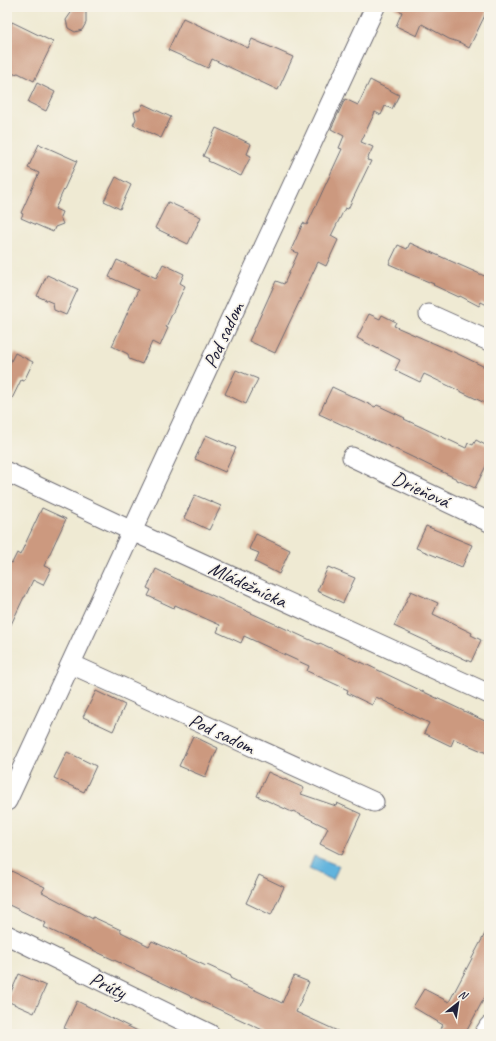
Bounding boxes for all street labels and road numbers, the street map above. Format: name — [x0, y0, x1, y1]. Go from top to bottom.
street label: Pod sadom — [197, 297, 250, 372]
street label: Drieňová — [388, 465, 456, 515]
street label: Mládežnícka — [205, 556, 292, 614]
street label: Pod sadom — [185, 707, 260, 760]
street label: Prúty — [86, 966, 131, 1005]

